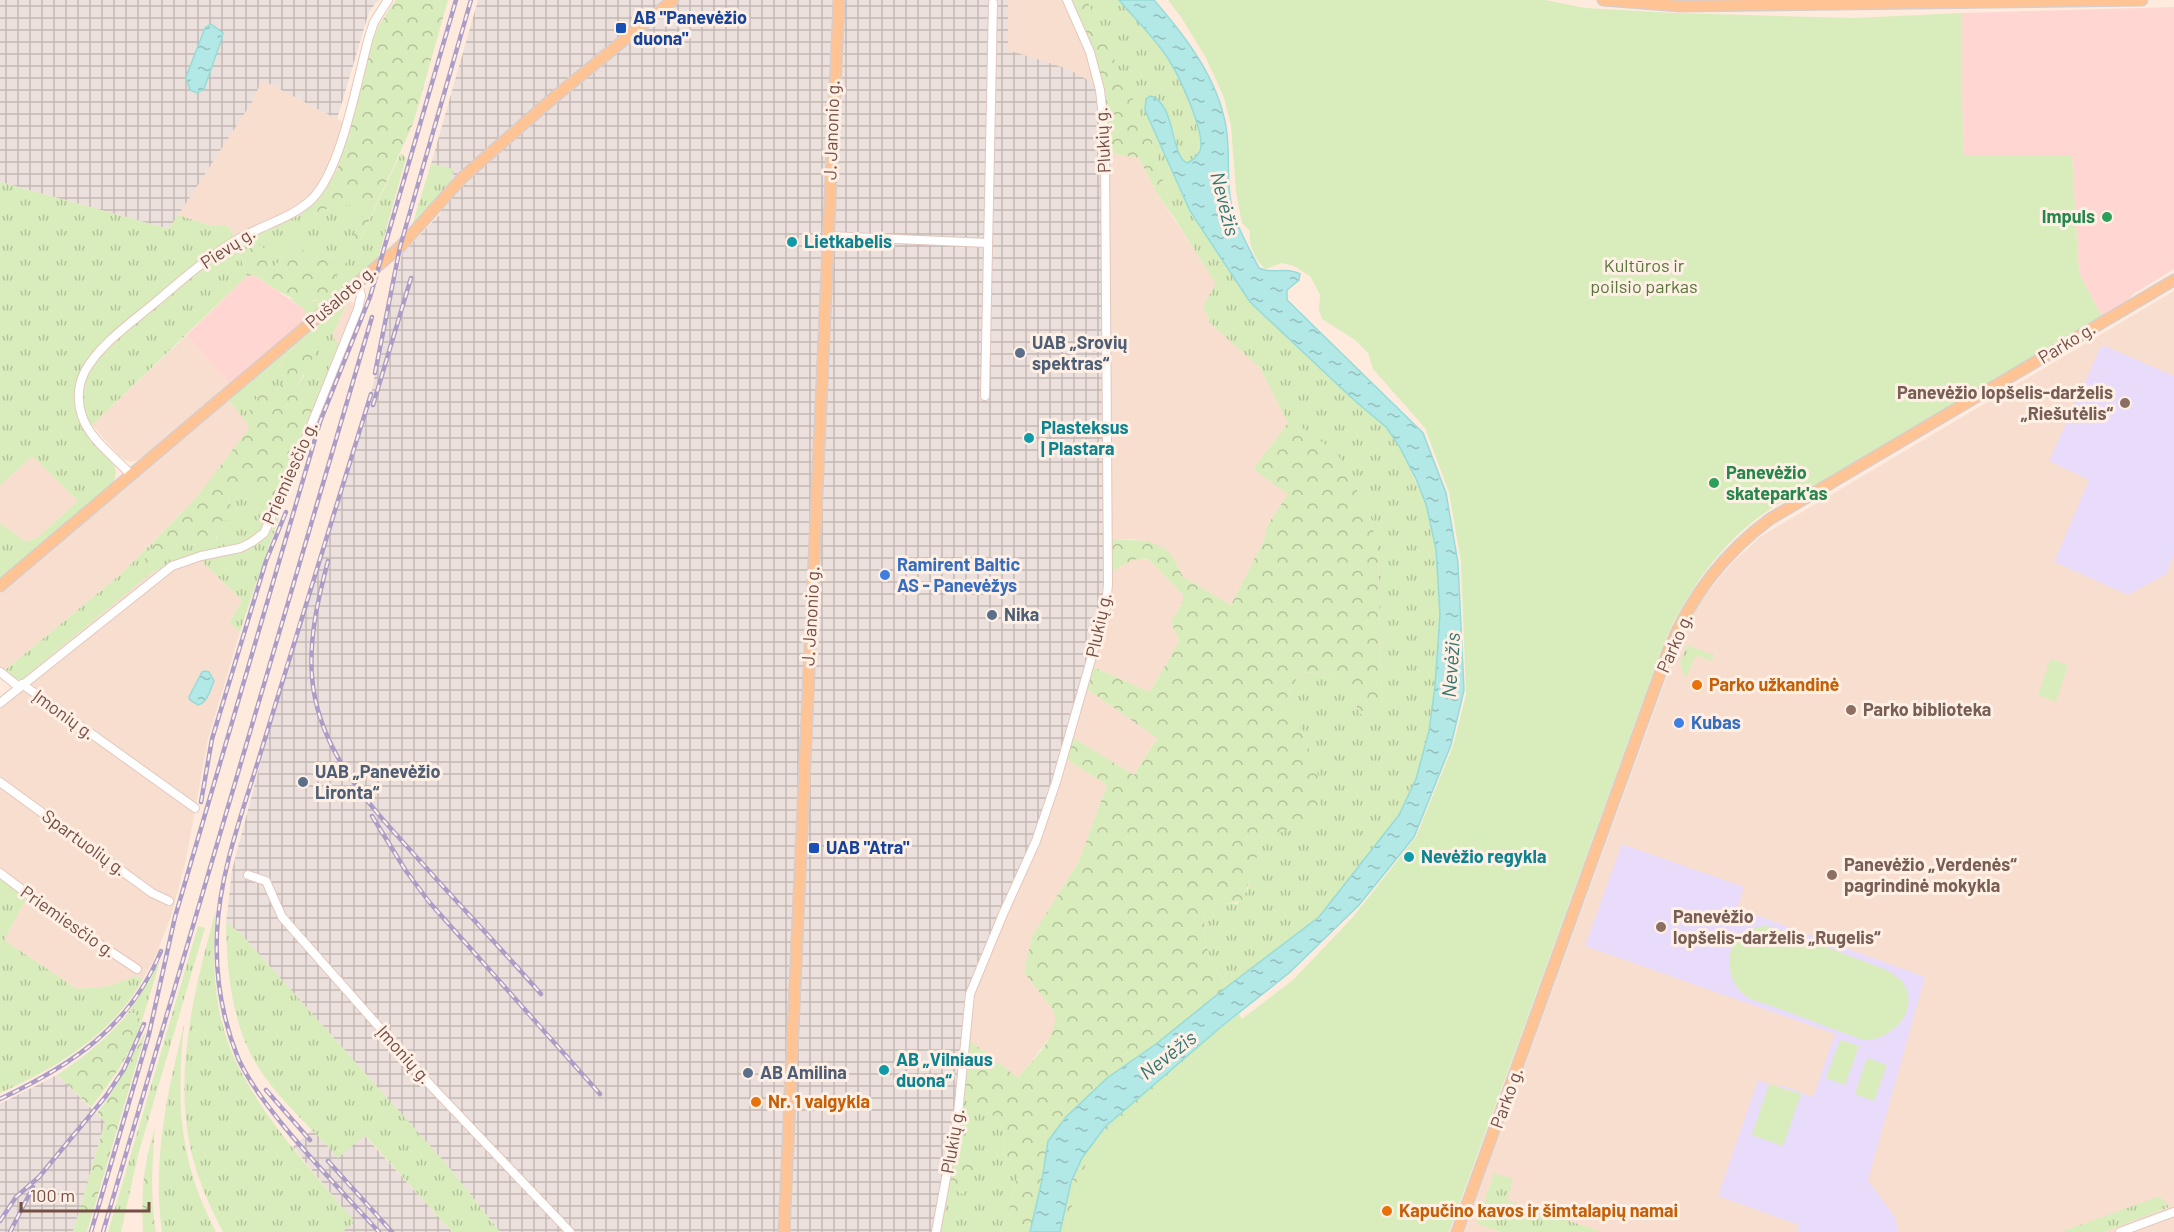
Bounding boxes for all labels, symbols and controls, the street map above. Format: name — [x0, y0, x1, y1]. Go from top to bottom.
place label: AB "Panevėžio duona" — [633, 6, 747, 49]
marker: AB "Panevėžio duona" — [614, 21, 628, 35]
street label: J. Janonio g. — [818, 80, 844, 180]
street label: Plukių g. — [1089, 107, 1115, 174]
water label: Nevėžis — [1206, 169, 1246, 238]
place label: Impuls — [2042, 205, 2095, 227]
marker: Impuls — [2100, 210, 2114, 224]
street label: Pievų g. — [196, 221, 259, 273]
place label: Lietkabelis — [804, 230, 892, 252]
marker: Lietkabelis — [785, 235, 799, 249]
park label: Kultūros ir poilsio parkas — [1590, 254, 1698, 297]
street label: Pušaloto g. — [301, 260, 380, 333]
street label: Parko g. — [2034, 316, 2099, 368]
place label: UAB „Srovių spektras“ — [1032, 331, 1128, 374]
marker: UAB „Srovių spektras“ — [1013, 346, 1027, 360]
place label: Panevėžio lopšelis-darželis „Riešutėlis“ — [1897, 381, 2113, 424]
marker: Panevėžio lopšelis-darželis „Riešutėlis“ — [2118, 396, 2132, 410]
place label: Plasteksus | Plastara — [1041, 416, 1128, 459]
street label: Priemiesčio g. — [256, 417, 322, 528]
marker: Plasteksus | Plastara — [1022, 431, 1036, 445]
place label: Panevėžio skatepark'as — [1726, 461, 1828, 504]
marker: Panevėžio skatepark'as — [1707, 476, 1721, 490]
place label: Ramirent Baltic AS - Panevėžys — [897, 553, 1020, 596]
street label: J. Janonio g. — [796, 565, 824, 666]
marker: Ramirent Baltic AS - Panevėžys — [878, 568, 892, 582]
street label: Plukių g. — [1080, 590, 1116, 659]
place label: Nika — [1004, 603, 1039, 625]
marker: Nika — [985, 608, 999, 622]
street label: Parko g. — [1651, 609, 1697, 676]
water label: Nevėžis — [1436, 631, 1464, 698]
place label: Parko užkandinė — [1709, 673, 1840, 695]
marker: Parko užkandinė — [1690, 678, 1704, 692]
street label: Įmonių g. — [29, 684, 100, 744]
place label: Parko biblioteka — [1863, 698, 1991, 720]
marker: Parko biblioteka — [1844, 703, 1858, 717]
place label: Kubas — [1691, 711, 1741, 733]
marker: Kubas — [1672, 716, 1686, 730]
place label: UAB „Panevėžio Lironta“ — [315, 760, 440, 803]
marker: UAB „Panevėžio Lironta“ — [296, 775, 310, 789]
street label: Spartuolių g. — [38, 804, 131, 880]
place label: UAB "Atra" — [826, 836, 910, 858]
marker: UAB "Atra" — [807, 841, 821, 855]
place label: Nevėžio regykla — [1421, 845, 1546, 867]
marker: Nevėžio regykla — [1402, 850, 1416, 864]
place label: Panevėžio „Verdenės“ pagrindinė mokykla — [1844, 853, 2017, 896]
marker: Panevėžio „Verdenės“ pagrindinė mokykla — [1825, 868, 1839, 882]
street label: Priemiesčio g. — [17, 880, 120, 962]
place label: Panevėžio lopšelis-darželis „Rugelis“ — [1673, 905, 1881, 948]
marker: Panevėžio lopšelis-darželis „Rugelis“ — [1654, 920, 1668, 934]
street label: Įmonių g. — [373, 1021, 437, 1088]
water label: Nevėžis — [1134, 1025, 1201, 1084]
place label: AB „Vilniaus duona“ — [896, 1048, 993, 1091]
place label: AB Amilina — [760, 1061, 847, 1083]
marker: AB „Vilniaus duona“ — [877, 1063, 891, 1077]
street label: Parko g. — [1485, 1064, 1527, 1131]
marker: AB Amilina — [741, 1066, 755, 1080]
place label: Nr. 1 valgykla — [768, 1090, 870, 1112]
marker: Nr. 1 valgykla — [749, 1095, 763, 1109]
street label: Plukių g. — [935, 1106, 969, 1175]
scale bar — [21, 1175, 148, 1213]
text: 100 m — [30, 1184, 75, 1206]
place label: Kapučino kavos ir šimtalapių namai — [1399, 1199, 1678, 1221]
marker: Kapučino kavos ir šimtalapių namai — [1380, 1204, 1394, 1218]

